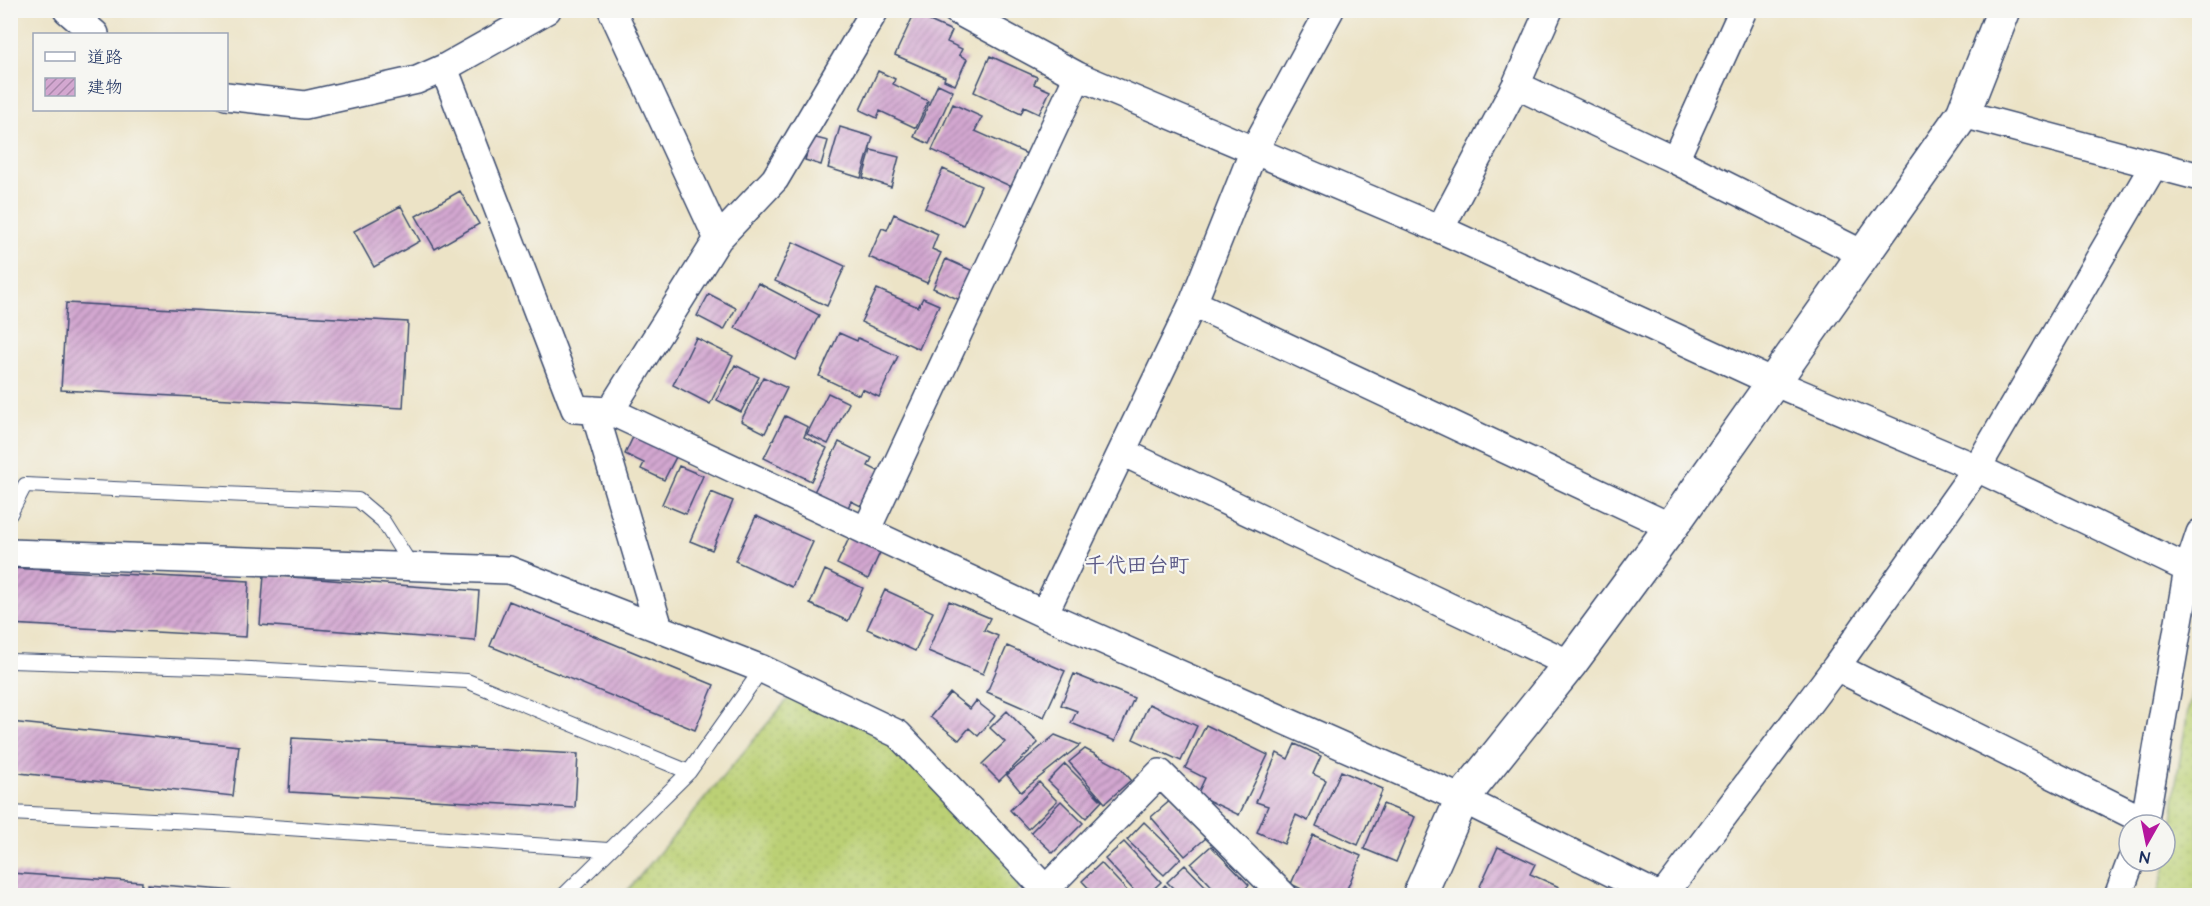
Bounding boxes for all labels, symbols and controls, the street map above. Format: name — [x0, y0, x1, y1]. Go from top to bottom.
legend — [33, 33, 228, 111]
text: 道路 — [87, 45, 123, 70]
text: 建物 — [87, 75, 123, 100]
district label: 千代田台町 — [1085, 551, 1190, 580]
north arrow — [2117, 813, 2177, 873]
text: N — [2138, 845, 2151, 868]

